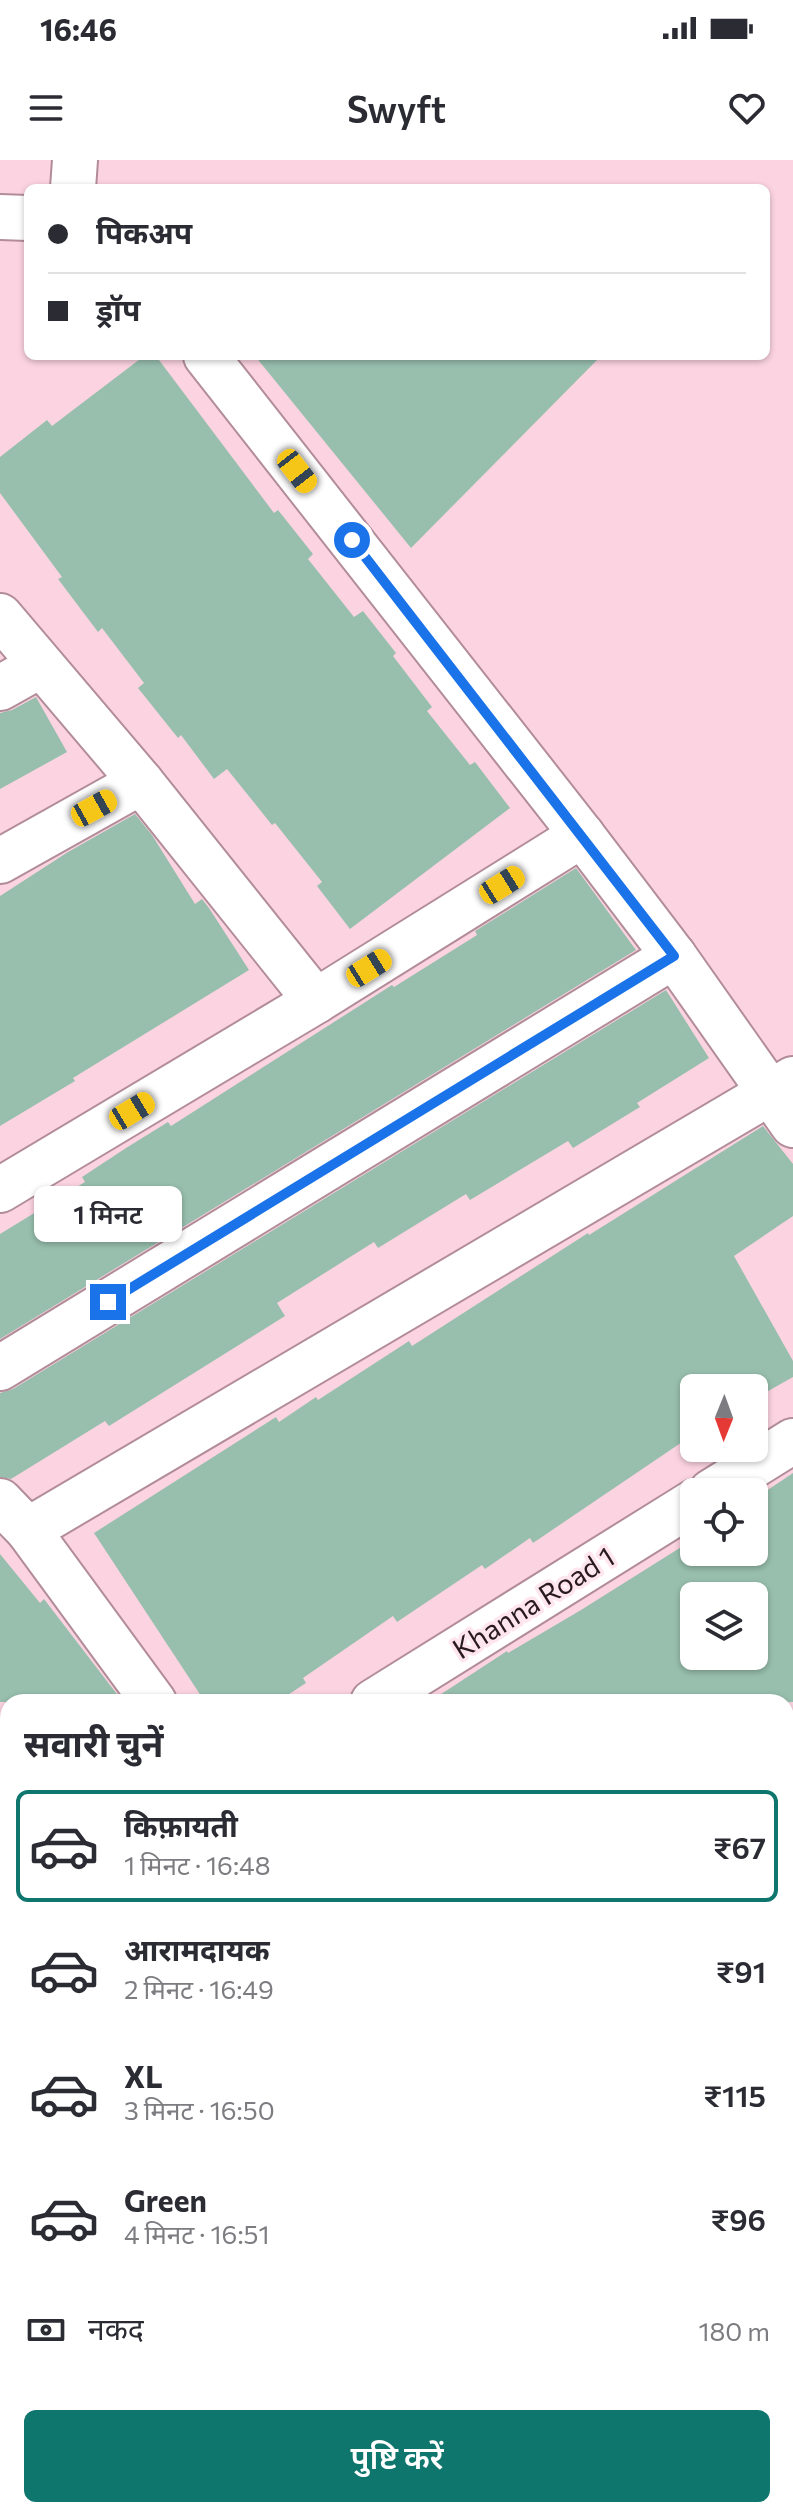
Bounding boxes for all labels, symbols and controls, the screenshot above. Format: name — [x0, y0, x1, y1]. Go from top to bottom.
text: 16:46 — [40, 10, 117, 47]
icon: menu — [24, 86, 68, 130]
text: Swyft — [347, 86, 446, 130]
icon: heart — [725, 86, 769, 130]
text: पिकअप — [96, 213, 192, 250]
text: ड्रॉप — [96, 290, 140, 327]
car — [273, 445, 321, 497]
route start — [334, 522, 370, 558]
car — [67, 786, 121, 830]
car — [475, 862, 529, 908]
car — [342, 945, 396, 991]
car — [105, 1088, 159, 1134]
callout: 1 मिनट — [34, 1186, 182, 1242]
text: 1 मिनट — [73, 1198, 143, 1229]
route end — [90, 1284, 126, 1320]
north arrow — [680, 1374, 768, 1462]
map controls — [680, 1374, 768, 1670]
button: locate — [680, 1478, 768, 1566]
street label: Khanna Road 1 — [446, 1539, 620, 1665]
button: layers — [680, 1582, 768, 1670]
text: सवारी चुनें — [24, 1720, 163, 1764]
text: किफ़ायती — [124, 1806, 238, 1843]
icon: car — [28, 1810, 100, 1882]
text: ₹67 — [713, 1828, 766, 1865]
text: 1 मिनट · 16:48 — [124, 1849, 270, 1880]
text: आरामदायक — [124, 1930, 270, 1967]
icon: car — [28, 1934, 100, 2006]
text: ₹91 — [716, 1952, 766, 1989]
text: 2 मिनट · 16:49 — [124, 1973, 274, 2004]
text: XL — [124, 2057, 163, 2094]
icon: car — [28, 2058, 100, 2130]
text: ₹115 — [704, 2076, 766, 2113]
text: 3 मिनट · 16:50 — [124, 2094, 275, 2125]
text: Green — [124, 2181, 207, 2218]
icon: car — [28, 2182, 100, 2254]
text: ₹96 — [711, 2200, 766, 2237]
text: 4 मिनट · 16:51 — [124, 2218, 270, 2249]
icon: cash — [24, 2308, 68, 2352]
text: नकद — [88, 2309, 144, 2346]
text: 180 m — [698, 2315, 770, 2346]
button: पुष्टि करें — [24, 2410, 770, 2502]

